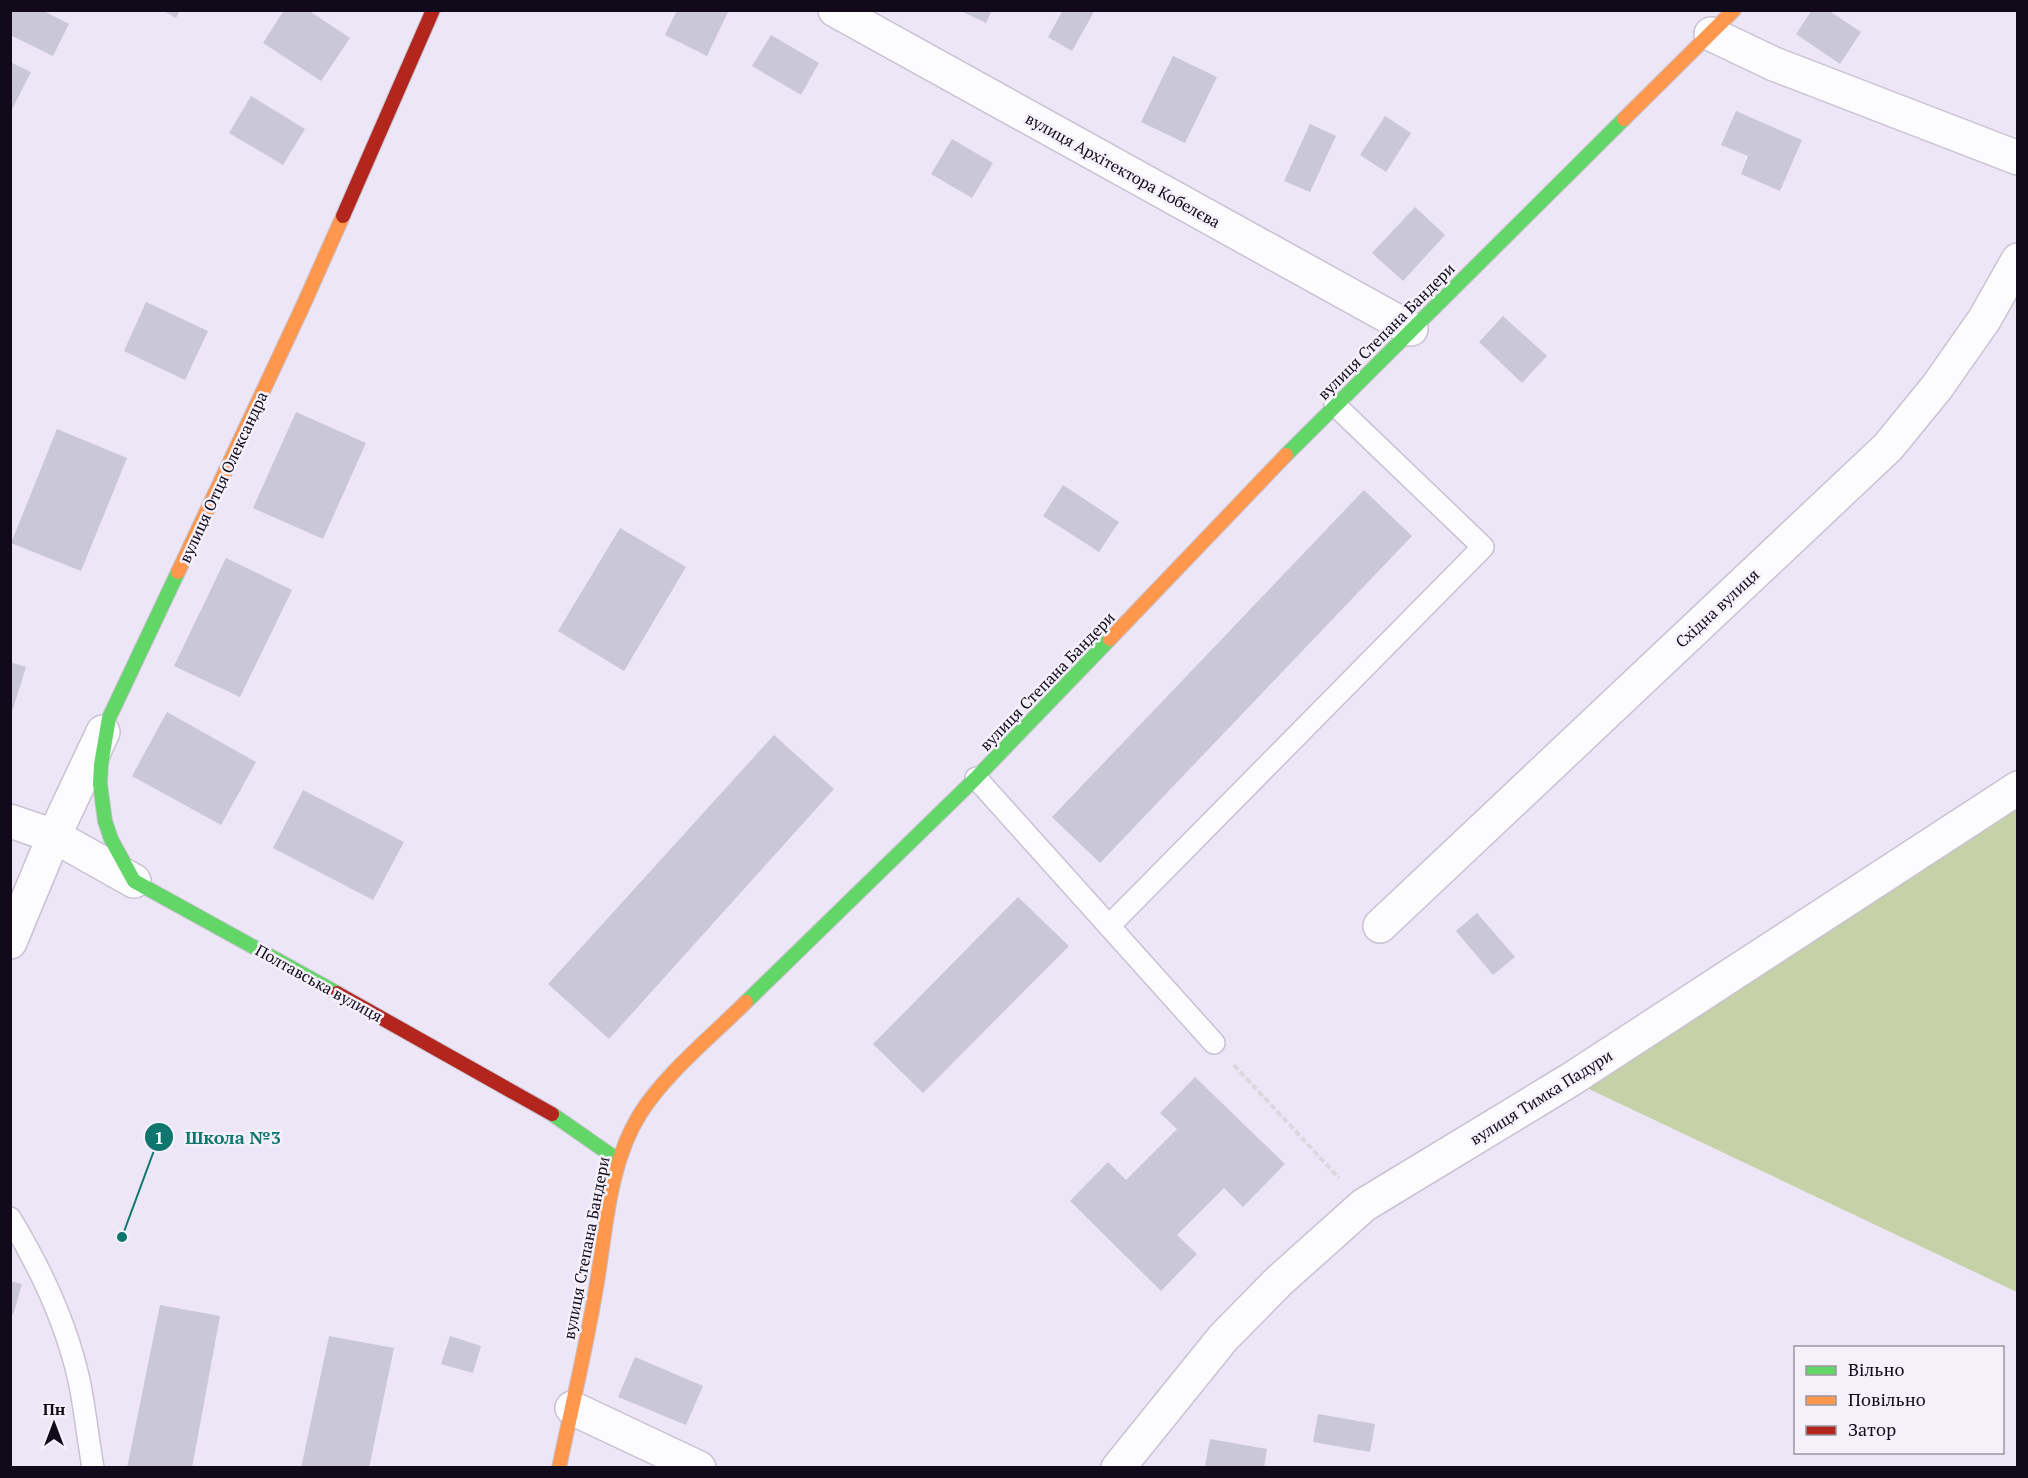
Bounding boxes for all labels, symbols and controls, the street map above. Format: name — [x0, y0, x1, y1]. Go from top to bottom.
street label: вулиця Архітектора Кобелєва — [1022, 107, 1224, 233]
street label: вулиця Степана Бандери — [1313, 257, 1460, 404]
street label: вулиця Отця Олександра — [174, 388, 272, 566]
street label: Східна вулиця — [1670, 563, 1764, 653]
street label: вулиця Степана Бандери — [975, 606, 1120, 755]
street label: Полтавська вулиця — [251, 939, 387, 1027]
street label: вулиця Тимка Падури — [1466, 1044, 1617, 1150]
callout: Школа №3 — [144, 1119, 293, 1155]
text: 1 — [154, 1125, 164, 1149]
text: Школа №3 — [185, 1125, 281, 1149]
street label: вулиця Степана Бандери — [557, 1155, 615, 1341]
legend — [1794, 1346, 2004, 1454]
text: Вільно — [1848, 1357, 1904, 1381]
text: Повільно — [1848, 1387, 1926, 1411]
north arrow — [24, 1394, 84, 1454]
text: Пн — [43, 1398, 66, 1420]
text: Затор — [1848, 1417, 1896, 1441]

